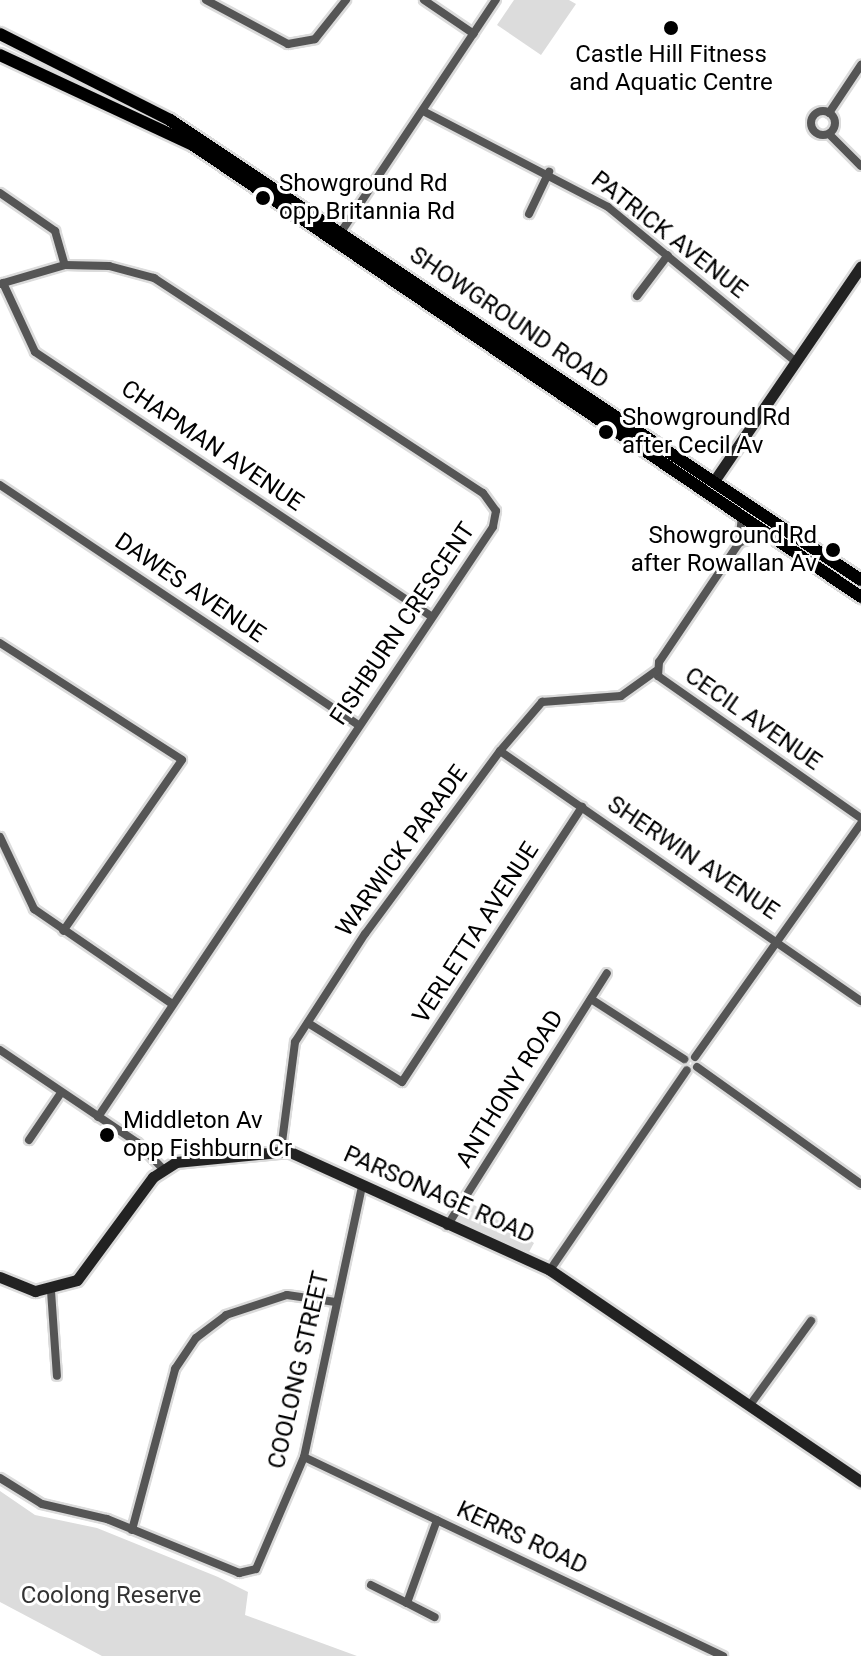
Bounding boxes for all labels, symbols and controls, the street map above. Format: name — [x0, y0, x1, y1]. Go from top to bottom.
marker: Castle Hill Fitness and Aquatic Centre — [662, 19, 680, 37]
place label: Castle Hill Fitness and Aquatic Centre — [569, 41, 773, 97]
street label: PATRICK AVENUE — [585, 165, 753, 305]
place label: Showground Rd opp Britannia Rd — [279, 170, 455, 226]
marker: Showground Rd opp Britannia Rd — [254, 189, 272, 207]
street label: SHOWGROUND ROAD — [404, 241, 614, 395]
street label: CHAPMAN AVENUE — [115, 374, 309, 518]
place label: Showground Rd after Cecil Av — [622, 404, 791, 460]
marker: Showground Rd after Cecil Av — [597, 423, 615, 441]
street label: FISHBURN CRESCENT — [324, 517, 482, 731]
place label: Showground Rd after Rowallan Av — [631, 522, 817, 578]
street label: DAWES AVENUE — [109, 527, 271, 649]
marker: Showground Rd after Rowallan Av — [824, 541, 842, 559]
street label: CECIL AVENUE — [679, 661, 827, 777]
street label: WARWICK PARADE — [330, 760, 474, 942]
street label: SHERWIN AVENUE — [602, 790, 784, 926]
street label: VERLETTA AVENUE — [407, 837, 545, 1029]
street label: ANTHONY ROAD — [450, 1005, 570, 1173]
place label: Middleton Av opp Fishburn Cr — [123, 1107, 292, 1163]
marker: Middleton Av opp Fishburn Cr — [98, 1126, 116, 1144]
street label: PARSONAGE ROAD — [339, 1140, 539, 1250]
street label: COOLONG STREET — [262, 1268, 336, 1472]
street label: KERRS ROAD — [452, 1495, 592, 1581]
park label: Coolong Reserve — [21, 1582, 201, 1610]

